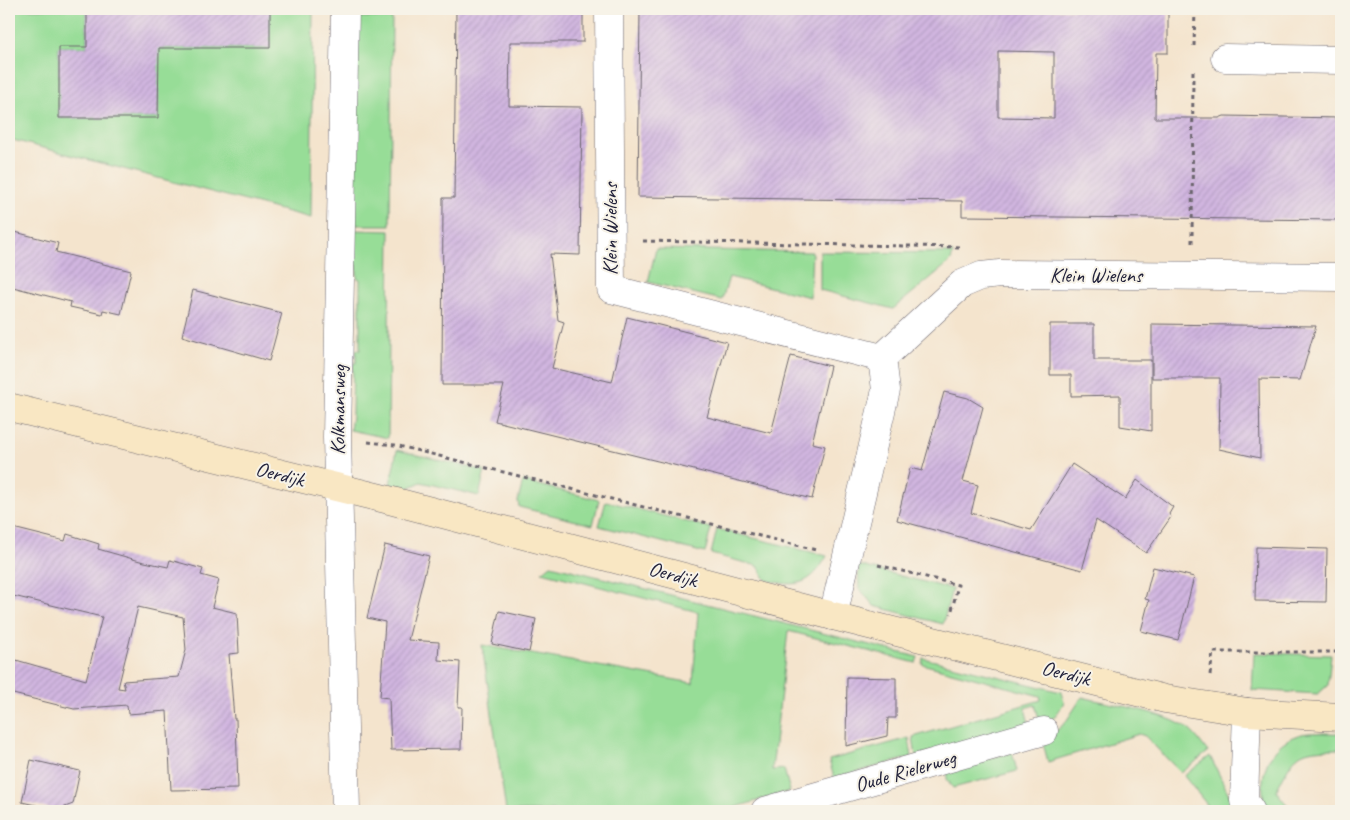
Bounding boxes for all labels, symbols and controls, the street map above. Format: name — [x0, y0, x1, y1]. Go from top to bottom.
street label: Klein Wielens — [597, 181, 623, 275]
street label: Klein Wielens — [1050, 262, 1144, 288]
street label: Kolkmansweg — [324, 363, 352, 455]
street label: Oerdijk — [253, 455, 309, 493]
street label: Oerdijk — [646, 555, 702, 593]
street label: Oerdijk — [1039, 654, 1095, 692]
street label: Oude Rielerweg — [852, 744, 960, 798]

